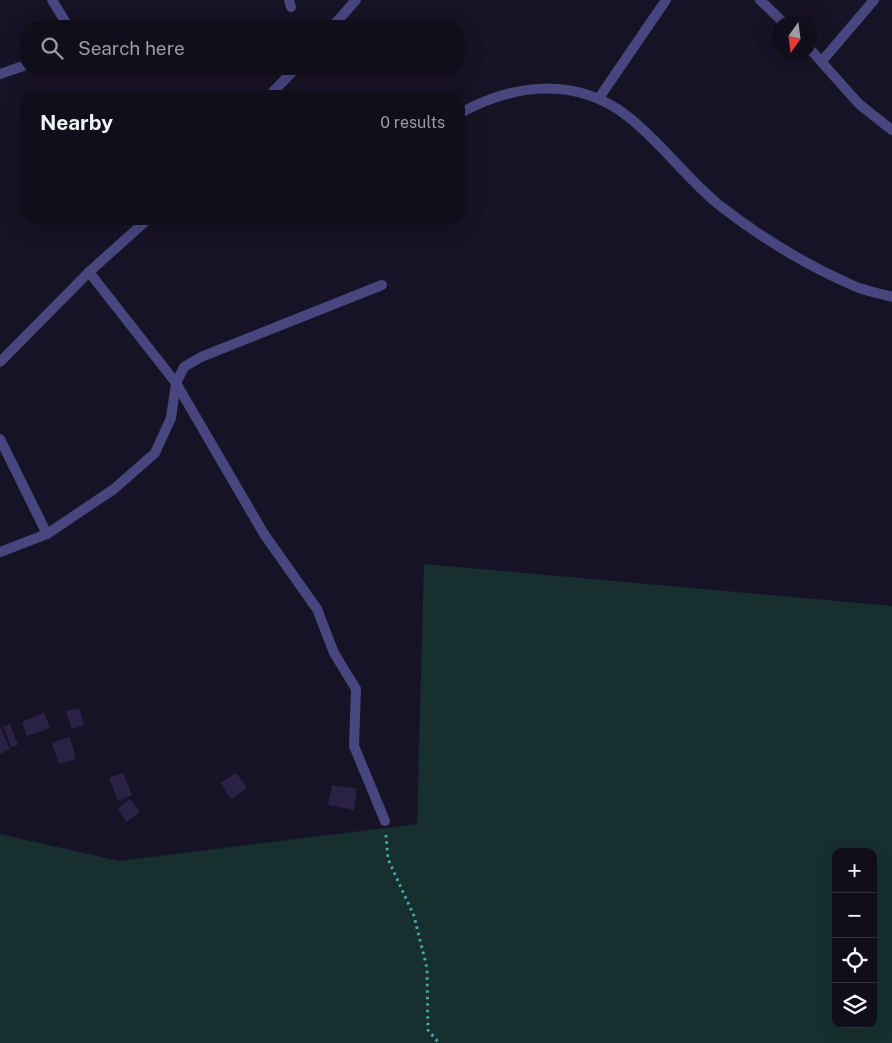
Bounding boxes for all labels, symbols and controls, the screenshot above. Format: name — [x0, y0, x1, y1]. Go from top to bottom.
north arrow — [772, 15, 817, 60]
search box — [20, 20, 465, 75]
icon: search — [38, 34, 66, 62]
text: Search here — [78, 37, 185, 59]
text: Nearby — [40, 110, 113, 135]
text: 0 results — [380, 113, 445, 132]
map controls — [832, 848, 877, 1028]
button: + — [832, 848, 877, 893]
button: − — [832, 893, 877, 938]
button: locate — [832, 938, 877, 983]
button: layers — [832, 983, 877, 1028]

